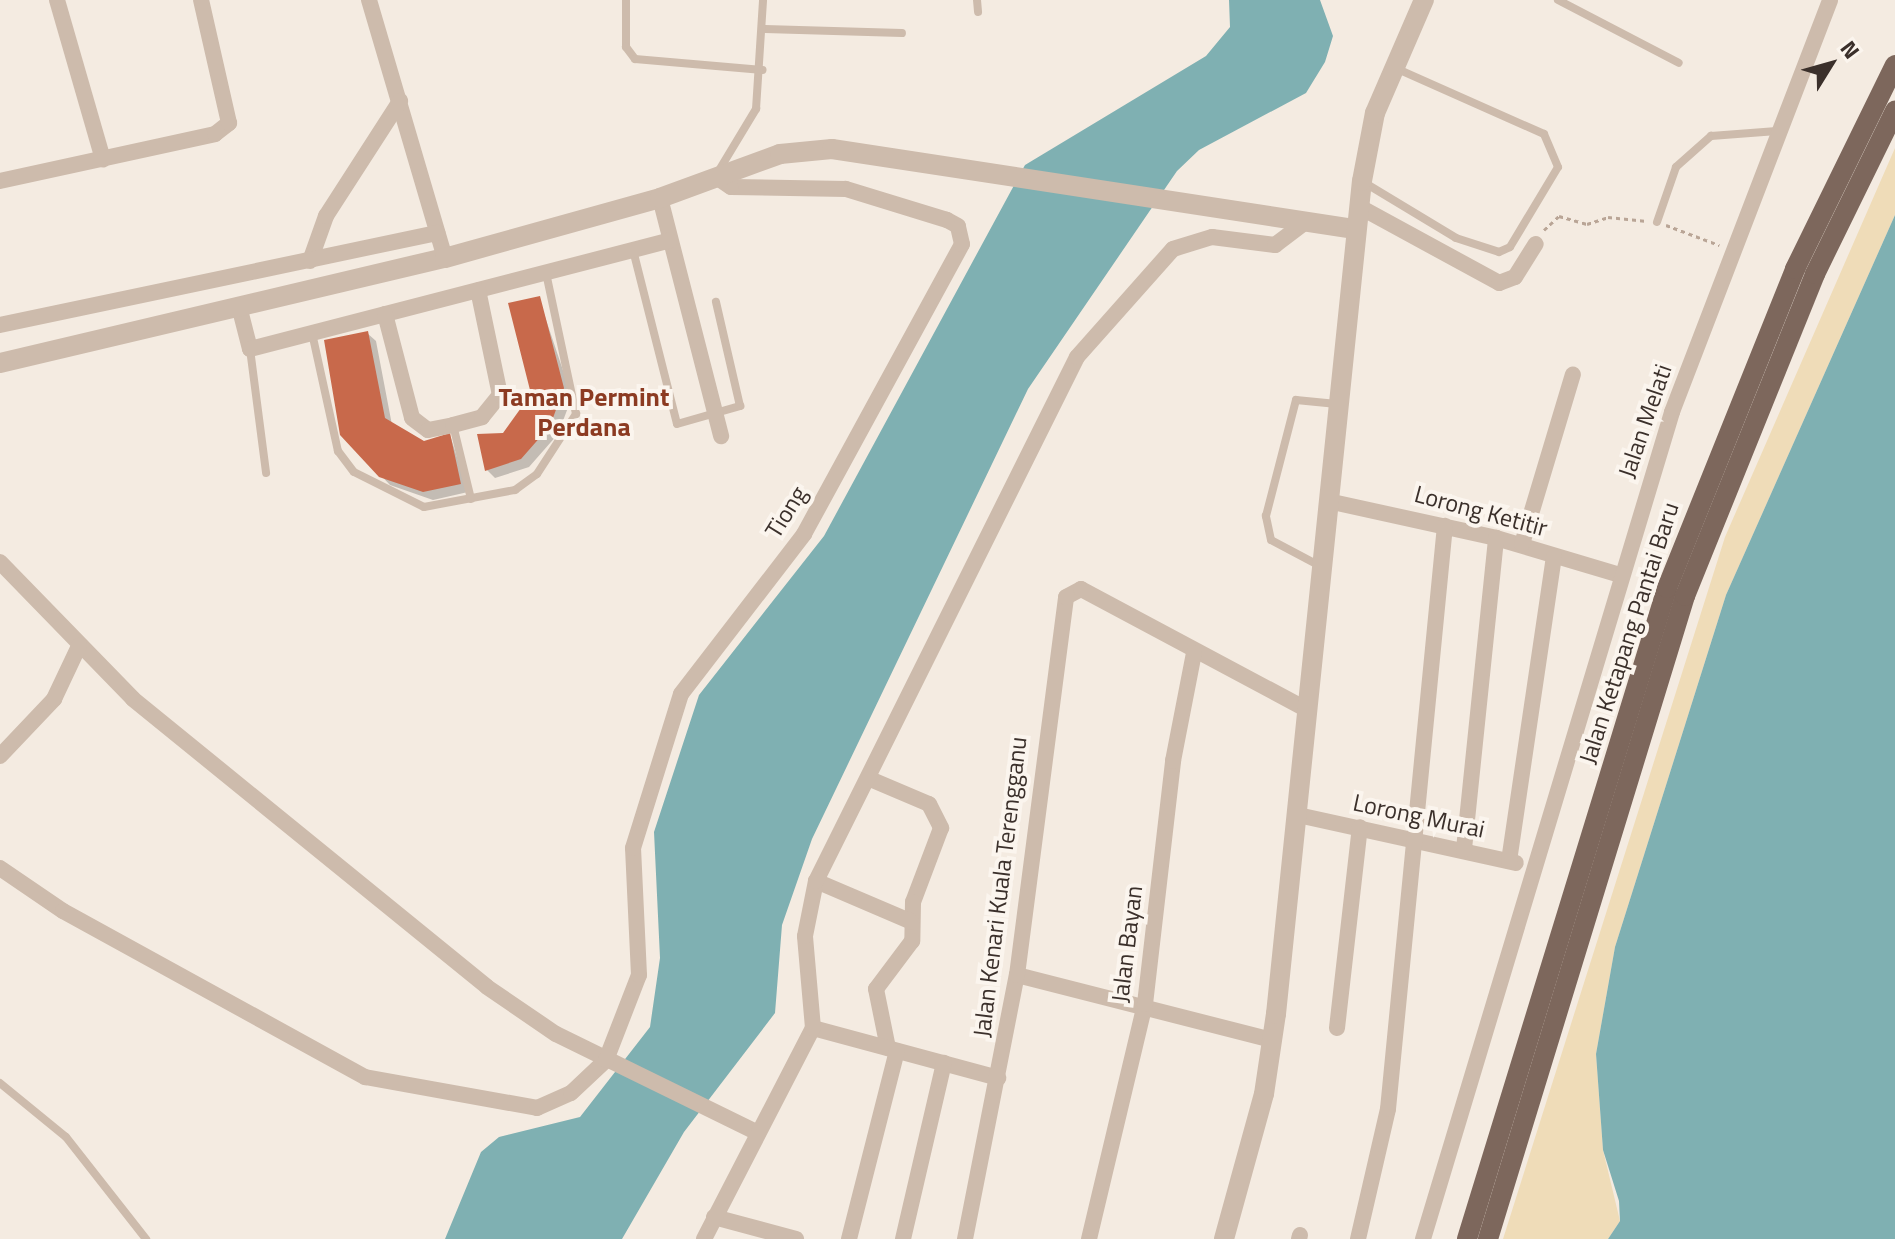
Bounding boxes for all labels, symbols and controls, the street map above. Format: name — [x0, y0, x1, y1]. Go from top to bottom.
north arrow — [1791, 24, 1871, 104]
text: N — [1832, 33, 1868, 66]
street label: Jalan Melati — [1612, 360, 1678, 482]
district label: Taman Permint Perdana — [499, 381, 669, 442]
street label: Lorong Ketitir — [1411, 479, 1551, 543]
street label: Tiong — [759, 481, 813, 543]
street label: Jalan Ketapang Pantai Baru — [1573, 499, 1685, 767]
street label: Jalan Kenari Kuala Terengganu — [967, 735, 1033, 1039]
street label: Lorong Murai — [1351, 788, 1487, 844]
street label: Jalan Bayan — [1106, 884, 1148, 1004]

